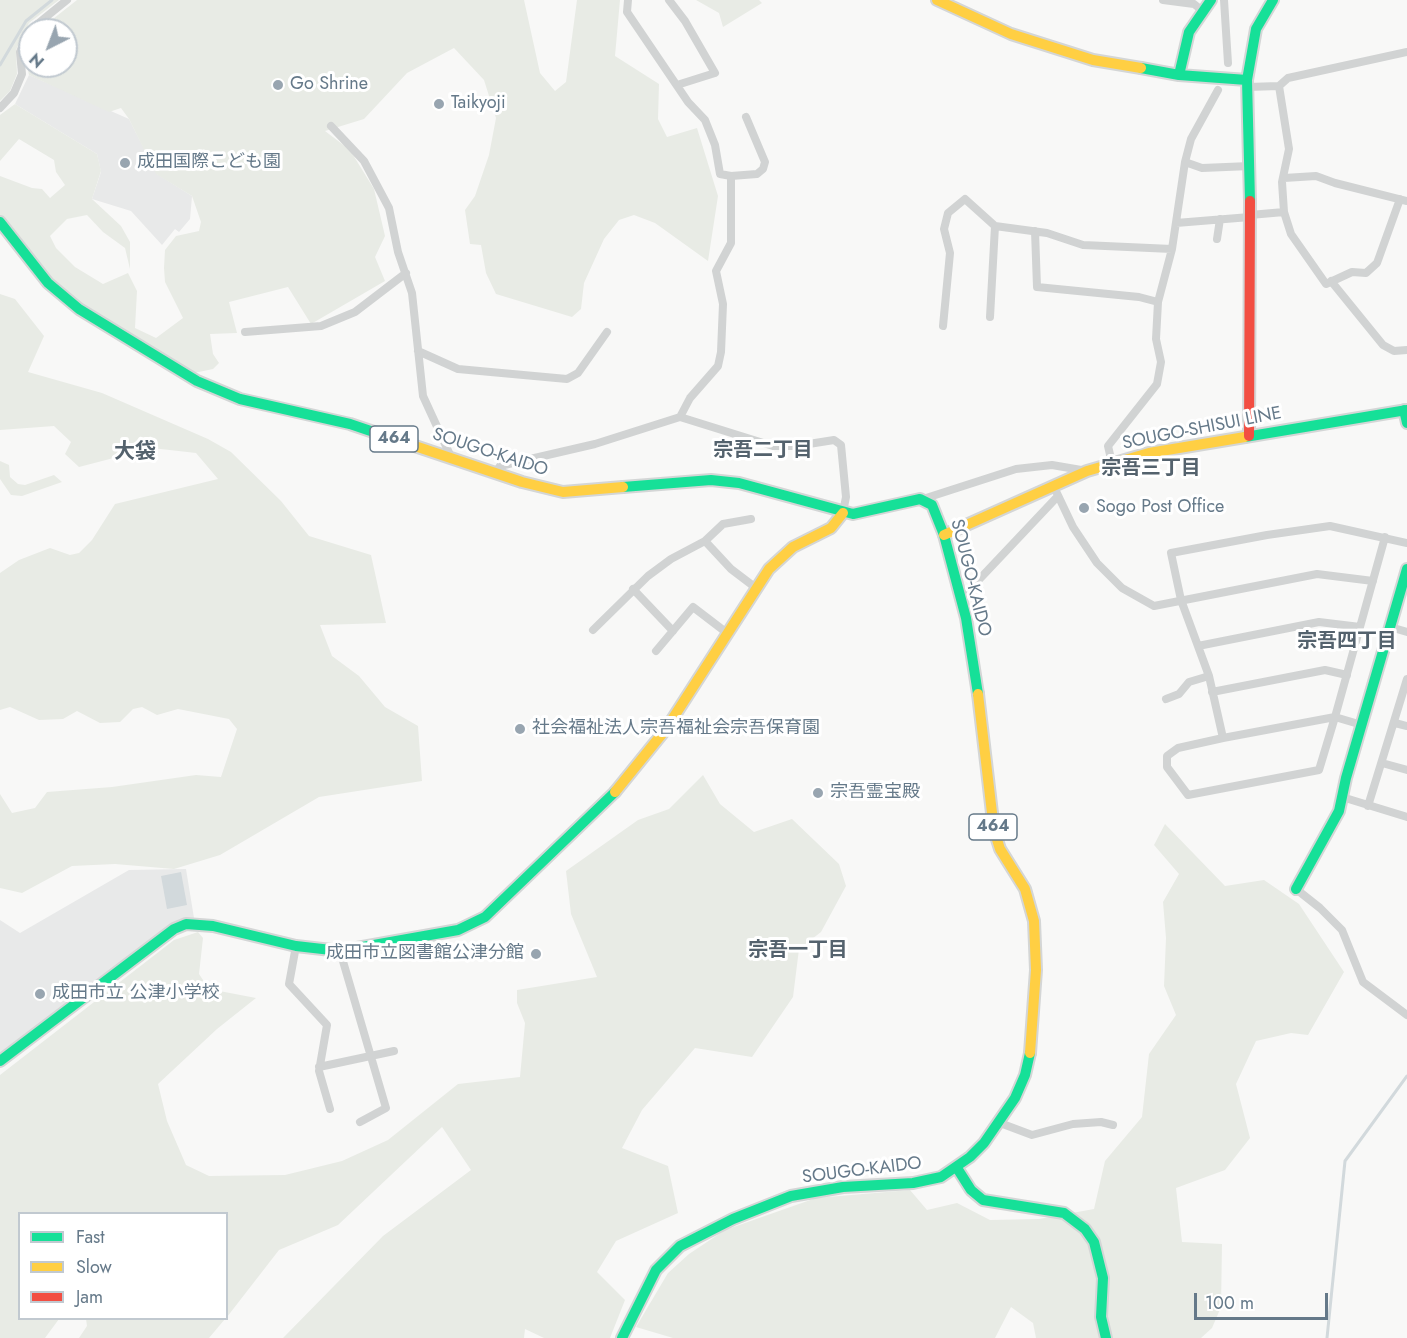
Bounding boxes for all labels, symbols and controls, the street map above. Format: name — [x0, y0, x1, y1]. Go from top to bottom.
north arrow — [18, 18, 78, 78]
text: N — [25, 47, 49, 73]
place label: Go Shrine — [290, 74, 368, 96]
marker: Go Shrine — [271, 78, 285, 92]
place label: Taikyoji — [451, 93, 506, 115]
marker: Taikyoji — [432, 97, 446, 111]
place label: 成田国際こども園 — [137, 152, 281, 174]
marker: 成田国際こども園 — [118, 156, 132, 170]
street label: SOUGO-SHISUI LINE — [1121, 403, 1283, 455]
street label: SOUGO-KAIDO — [429, 424, 551, 482]
road number: 464 — [370, 426, 418, 452]
district label: 宗吾二丁目 — [713, 439, 813, 463]
district label: 大袋 — [114, 440, 156, 466]
district label: 宗吾三丁目 — [1101, 457, 1201, 481]
place label: Sogo Post Office — [1096, 497, 1224, 519]
marker: Sogo Post Office — [1077, 501, 1091, 515]
street label: SOUGO-KAIDO — [945, 517, 995, 639]
district label: 宗吾四丁目 — [1297, 630, 1397, 654]
place label: 社会福祉法人宗吾福祉会宗吾保育園 — [532, 718, 820, 740]
marker: 社会福祉法人宗吾福祉会宗吾保育園 — [513, 722, 527, 736]
place label: 宗吾霊宝殿 — [830, 782, 920, 804]
marker: 宗吾霊宝殿 — [811, 786, 825, 800]
road number: 464 — [969, 814, 1017, 840]
district label: 宗吾一丁目 — [748, 939, 848, 963]
place label: 成田市立図書館公津分館 — [326, 943, 524, 965]
marker: 成田市立図書館公津分館 — [529, 947, 543, 961]
place label: 成田市立 公津小学校 — [52, 983, 219, 1005]
marker: 成田市立 公津小学校 — [33, 987, 47, 1001]
street label: SOUGO-KAIDO — [801, 1153, 923, 1189]
legend — [18, 1212, 228, 1320]
text: Fast — [76, 1224, 105, 1250]
text: Slow — [76, 1254, 112, 1280]
scale bar — [1197, 1281, 1330, 1319]
text: Jam — [76, 1284, 103, 1310]
text: 100 m — [1205, 1290, 1254, 1316]

